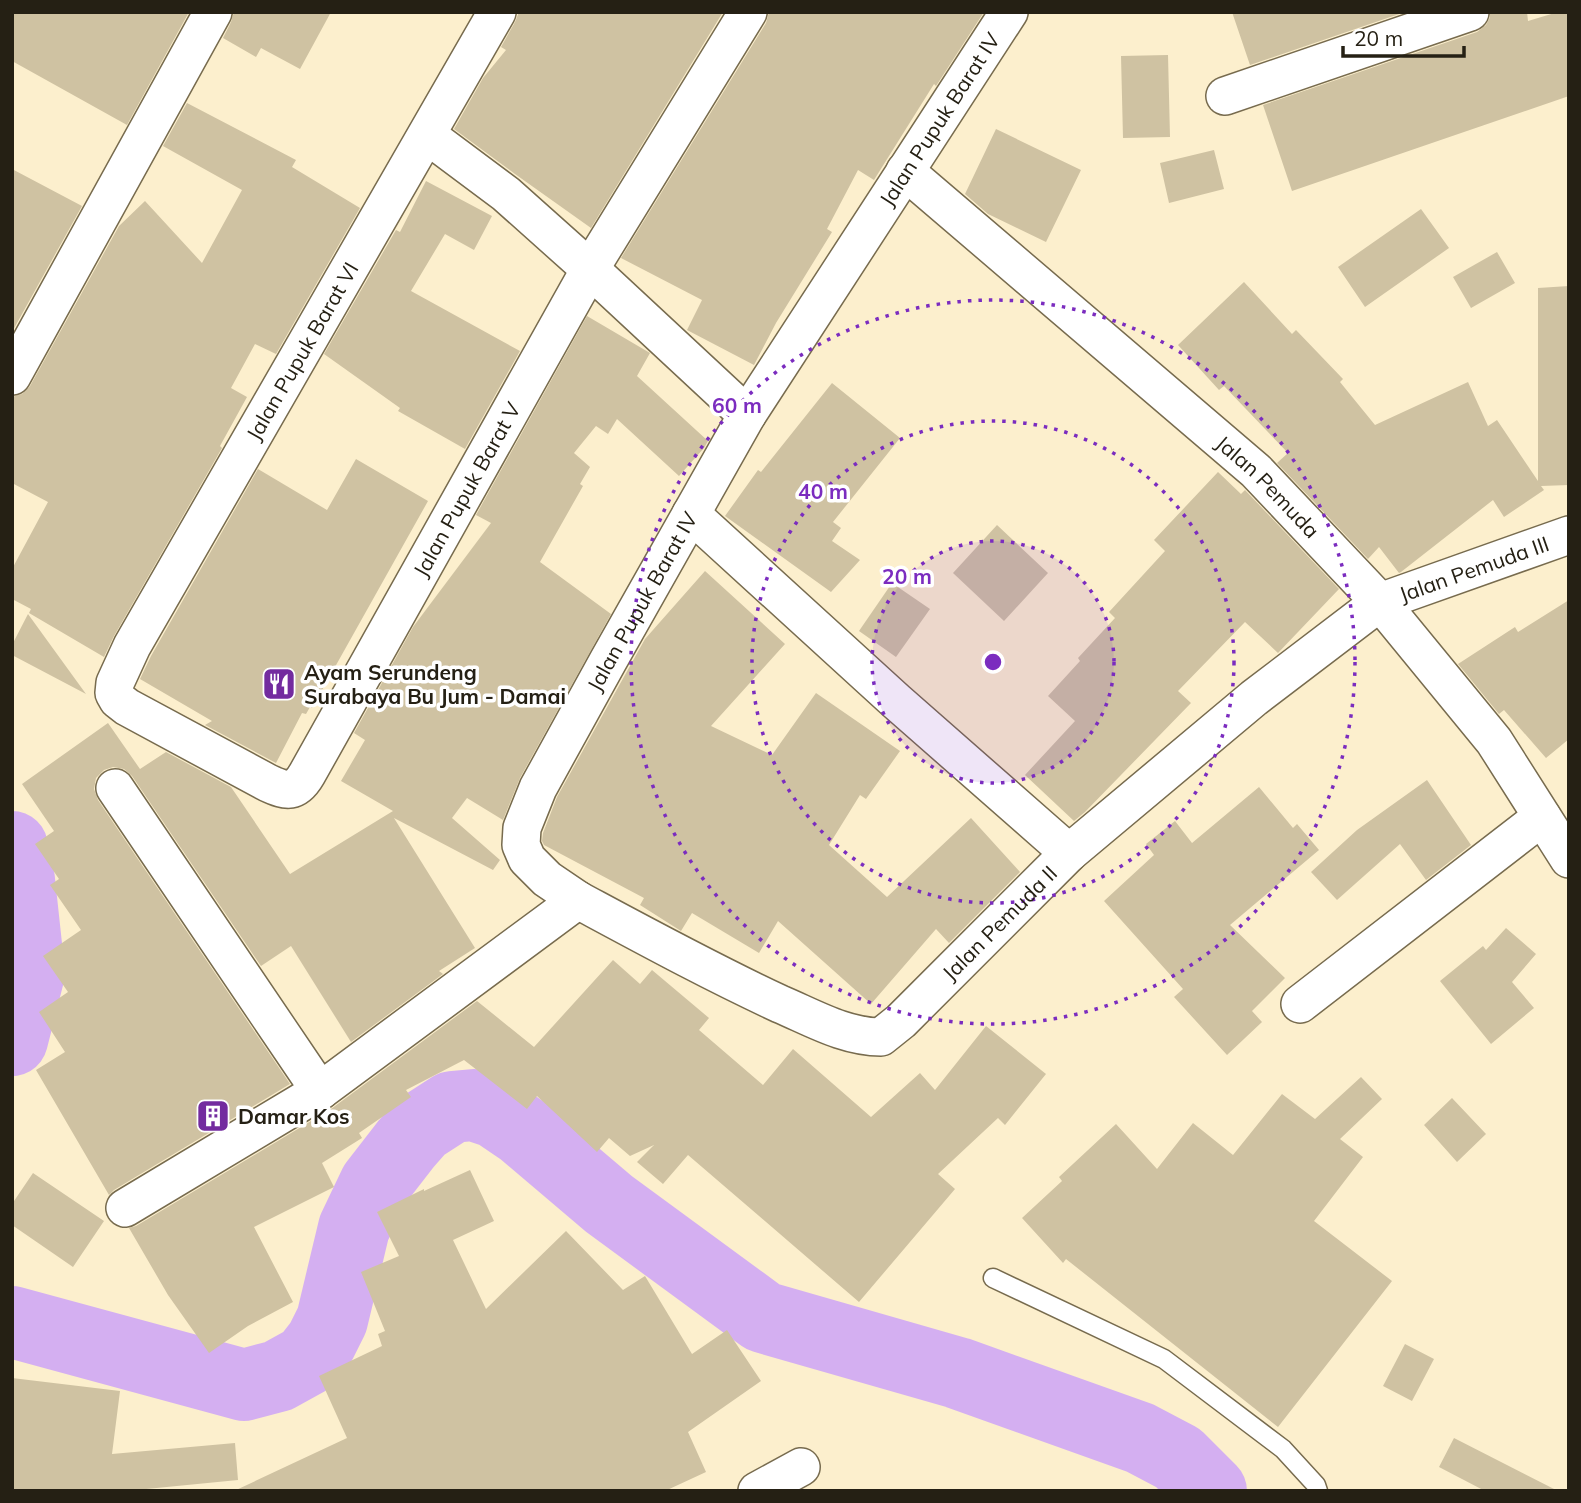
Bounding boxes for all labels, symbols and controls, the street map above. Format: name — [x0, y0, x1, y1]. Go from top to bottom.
scale bar — [1343, 14, 1464, 58]
text: 20 m — [1354, 25, 1403, 51]
street label: Jalan Pupuk Barat IV — [874, 27, 1005, 211]
street label: Jalan Pupuk Barat VI — [240, 257, 364, 445]
text: 60 m — [712, 392, 762, 418]
street label: Jalan Pupuk Barat V — [407, 397, 526, 581]
street label: Jalan Pemuda — [1211, 430, 1325, 543]
text: 40 m — [798, 478, 848, 504]
street label: Jalan Pupuk Barat IV — [581, 507, 703, 696]
street label: Jalan Pemuda III — [1396, 530, 1552, 607]
text: 20 m — [882, 563, 932, 589]
centre of rings — [981, 650, 1005, 674]
place label: Ayam Serundeng Surabaya Bu Jum - Damai — [304, 659, 566, 709]
restaurant icon: Ayam Serundeng Surabaya Bu Jum - Damai — [260, 665, 298, 703]
street label: Jalan Pemuda II — [936, 860, 1062, 986]
building icon: Damar Kos — [194, 1097, 232, 1135]
place label: Damar Kos — [238, 1103, 350, 1129]

